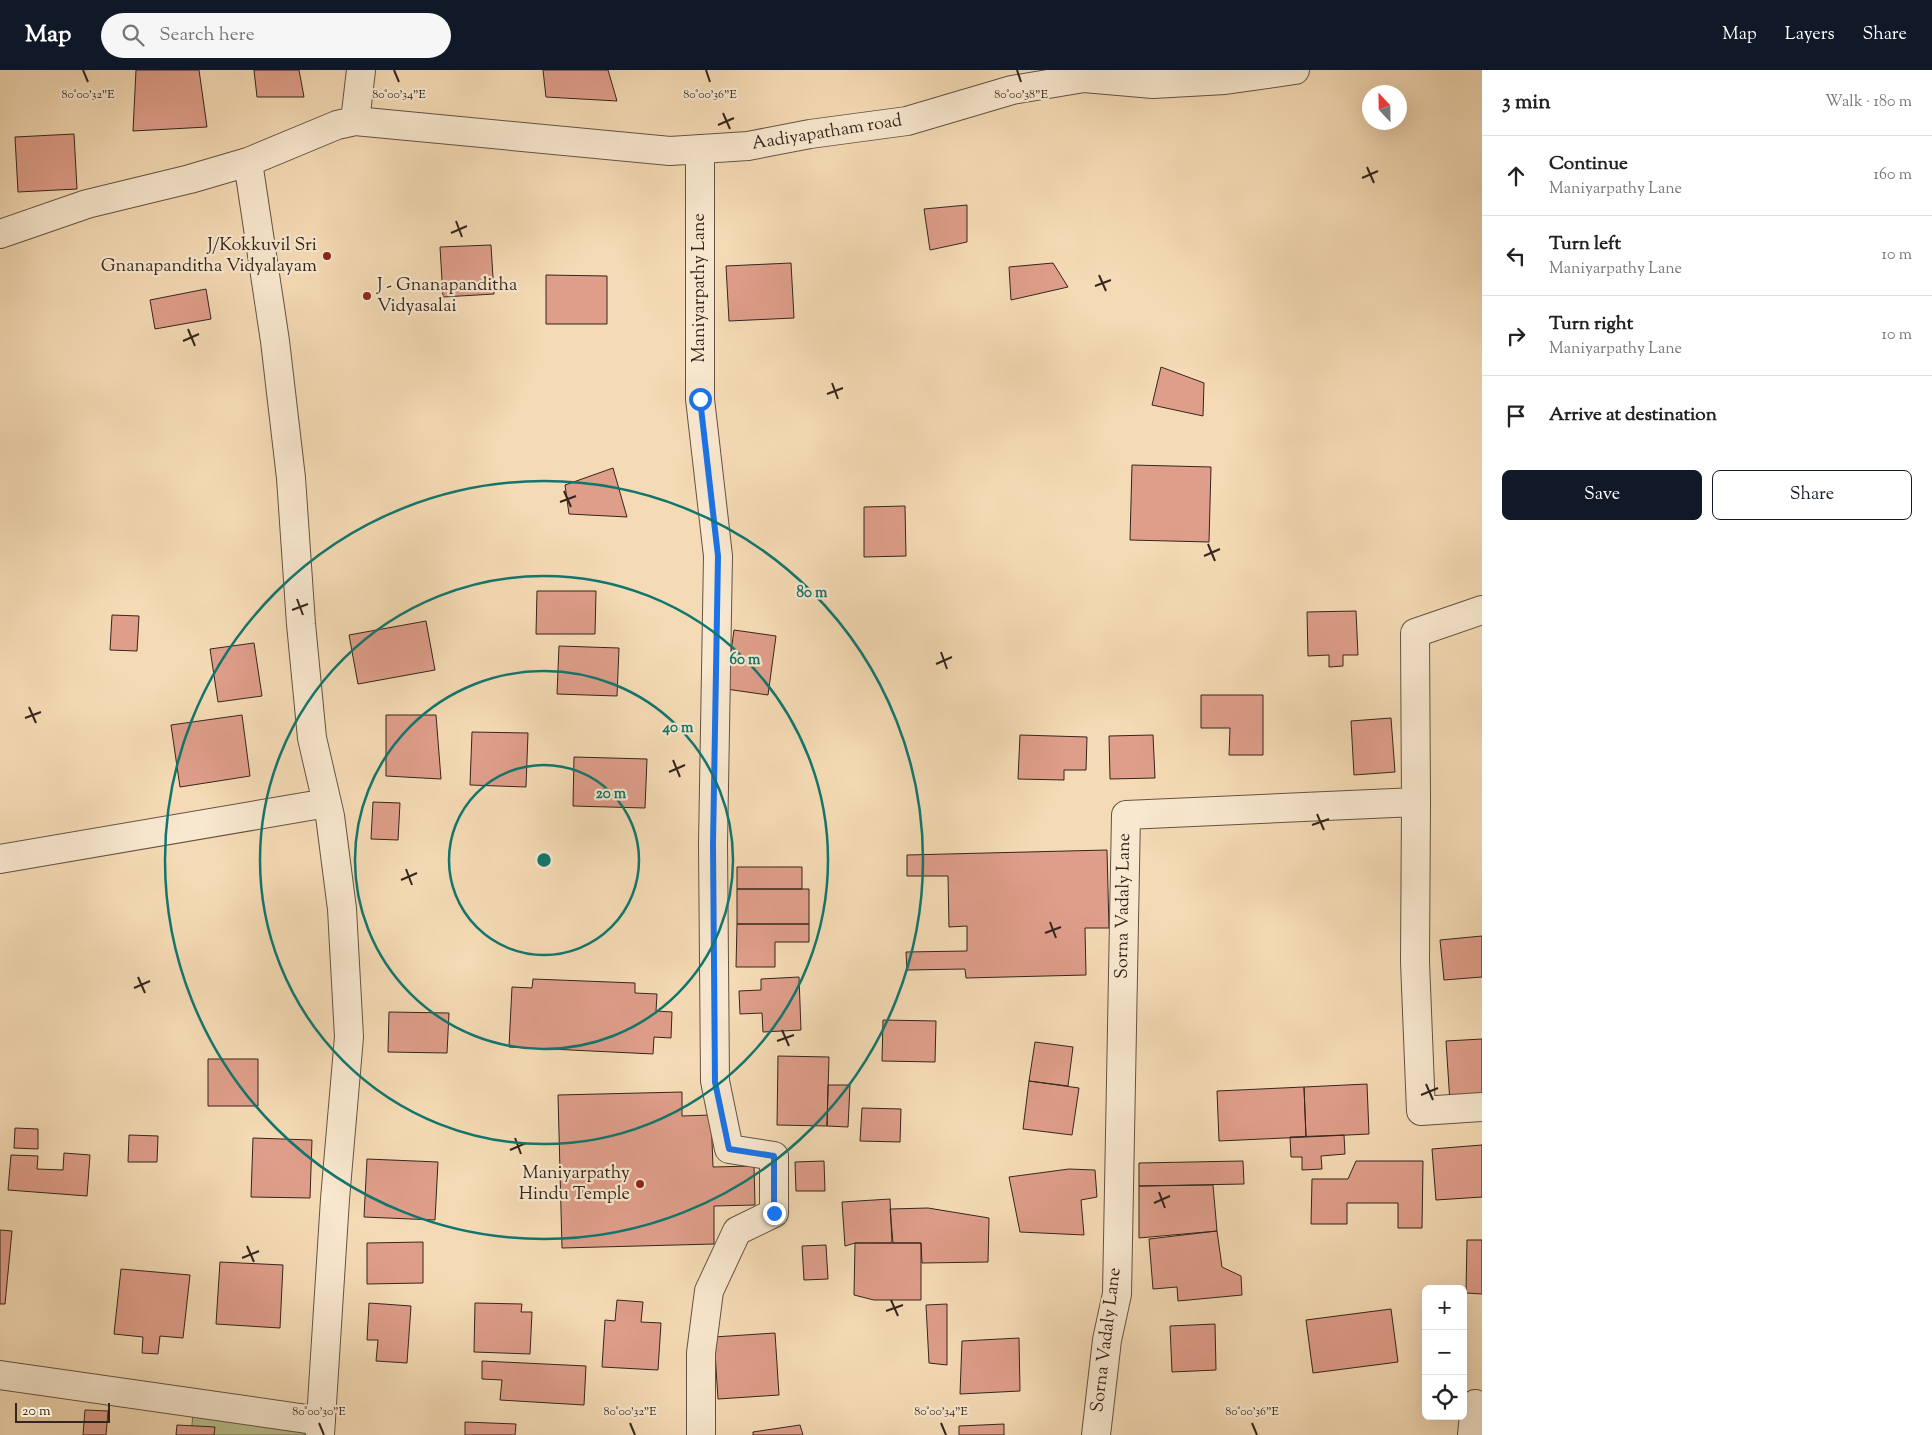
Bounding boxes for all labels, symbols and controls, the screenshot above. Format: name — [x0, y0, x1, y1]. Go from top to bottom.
search box — [101, 13, 451, 58]
text: Map — [25, 18, 71, 52]
icon: search — [119, 21, 147, 49]
text: Search here — [159, 22, 255, 49]
text: Map — [1722, 22, 1757, 48]
text: Layers — [1785, 22, 1835, 48]
text: Share — [1863, 22, 1907, 48]
north arrow — [1362, 85, 1407, 130]
text: 80°00'32"E — [61, 86, 115, 104]
text: 80°00'34"E — [372, 86, 427, 104]
text: 80°00'36"E — [683, 86, 738, 104]
text: 80°00'38"E — [994, 86, 1049, 104]
text: 3 min — [1502, 88, 1551, 118]
text: Walk · 180 m — [1825, 91, 1912, 114]
street label: Aadiyapatham road — [750, 108, 904, 158]
text: Continue — [1549, 151, 1628, 178]
icon: ahead — [1502, 162, 1530, 190]
text: 160 m — [1874, 164, 1912, 187]
text: Maniyarpathy Lane — [1549, 178, 1682, 201]
street label: Maniyarpathy Lane — [687, 213, 713, 363]
text: Turn left — [1549, 231, 1621, 258]
place label: J/Kokkuvil Sri Gnanapanditha Vidyalayam — [101, 233, 317, 280]
icon: left — [1502, 242, 1530, 270]
text: 10 m — [1882, 244, 1912, 267]
marker: J/Kokkuvil Sri Gnanapanditha Vidyalayam — [321, 250, 333, 262]
text: Maniyarpathy Lane — [1549, 258, 1682, 281]
place label: J - Gnanapanditha Vidyasalai — [376, 273, 517, 320]
marker: J - Gnanapanditha Vidyasalai — [361, 290, 373, 302]
text: Turn right — [1549, 311, 1633, 338]
icon: right — [1502, 322, 1530, 350]
text: 10 m — [1882, 324, 1912, 347]
text: Maniyarpathy Lane — [1549, 338, 1682, 361]
route start — [689, 388, 712, 411]
icon: arrive — [1502, 402, 1530, 430]
text: Arrive at destination — [1549, 402, 1717, 429]
button: Save — [1502, 470, 1702, 520]
button: Share — [1712, 470, 1912, 520]
text: 80 m — [796, 583, 828, 604]
text: 60 m — [730, 650, 761, 671]
text: 40 m — [662, 718, 694, 739]
text: 20 m — [596, 784, 627, 805]
street label: Sorna Vadaly Lane — [1110, 833, 1138, 979]
centre of rings — [535, 851, 553, 869]
place label: Maniyarpathy Hindu Temple — [519, 1161, 630, 1208]
marker: Maniyarpathy Hindu Temple — [634, 1178, 646, 1190]
route end — [763, 1202, 786, 1225]
street label: Sorna Vadaly Lane — [1085, 1266, 1129, 1414]
map controls — [1422, 1285, 1467, 1420]
button: + — [1422, 1285, 1467, 1330]
button: − — [1422, 1330, 1467, 1375]
button: locate — [1422, 1375, 1467, 1420]
scale bar — [15, 1400, 110, 1423]
text: 20 m — [22, 1402, 51, 1422]
text: 80°00'30"E — [292, 1403, 347, 1421]
text: 80°00'32"E — [603, 1403, 657, 1421]
text: 80°00'34"E — [914, 1403, 969, 1421]
text: 80°00'36"E — [1225, 1403, 1280, 1421]

